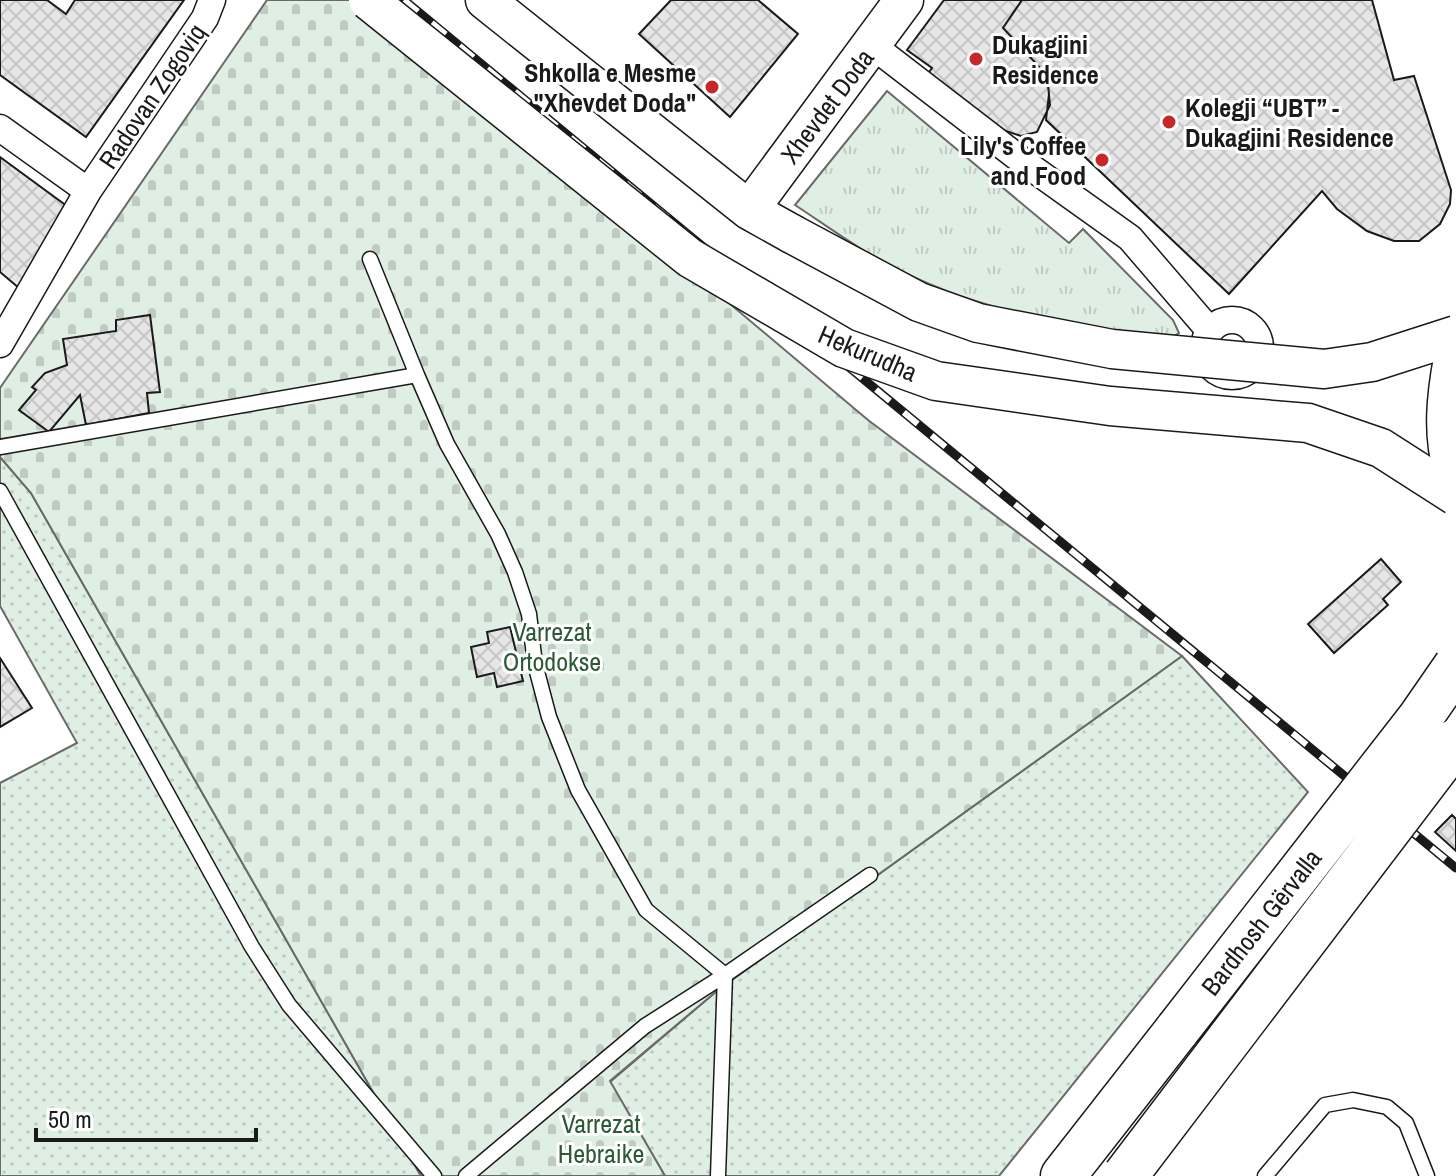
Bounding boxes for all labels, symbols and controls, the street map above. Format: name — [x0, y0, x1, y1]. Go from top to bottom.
street label: Radovan Zogoviq — [90, 16, 214, 176]
place label: Dukagjini Residence — [992, 27, 1099, 92]
street label: Xhevdet Doda — [772, 41, 882, 170]
marker: Dukagjini Residence — [967, 50, 985, 68]
place label: Shkolla e Mesme "Xhevdet Doda" — [524, 55, 696, 120]
marker: Shkolla e Mesme "Xhevdet Doda" — [703, 78, 721, 96]
place label: Kolegji “UBT” - Dukagjini Residence — [1185, 90, 1394, 155]
marker: Kolegji “UBT” - Dukagjini Residence — [1160, 113, 1178, 131]
place label: Lily's Coffee and Food — [960, 128, 1086, 193]
marker: Lily's Coffee and Food — [1093, 151, 1111, 169]
street label: Hekurudha — [813, 317, 923, 390]
park label: Varrezat Ortodokse — [503, 614, 601, 679]
street label: Bardhosh Gërvalla — [1193, 842, 1329, 1002]
scale bar — [36, 1092, 256, 1142]
text: 50 m — [48, 1103, 92, 1135]
park label: Varrezat Hebraike — [558, 1106, 644, 1171]

